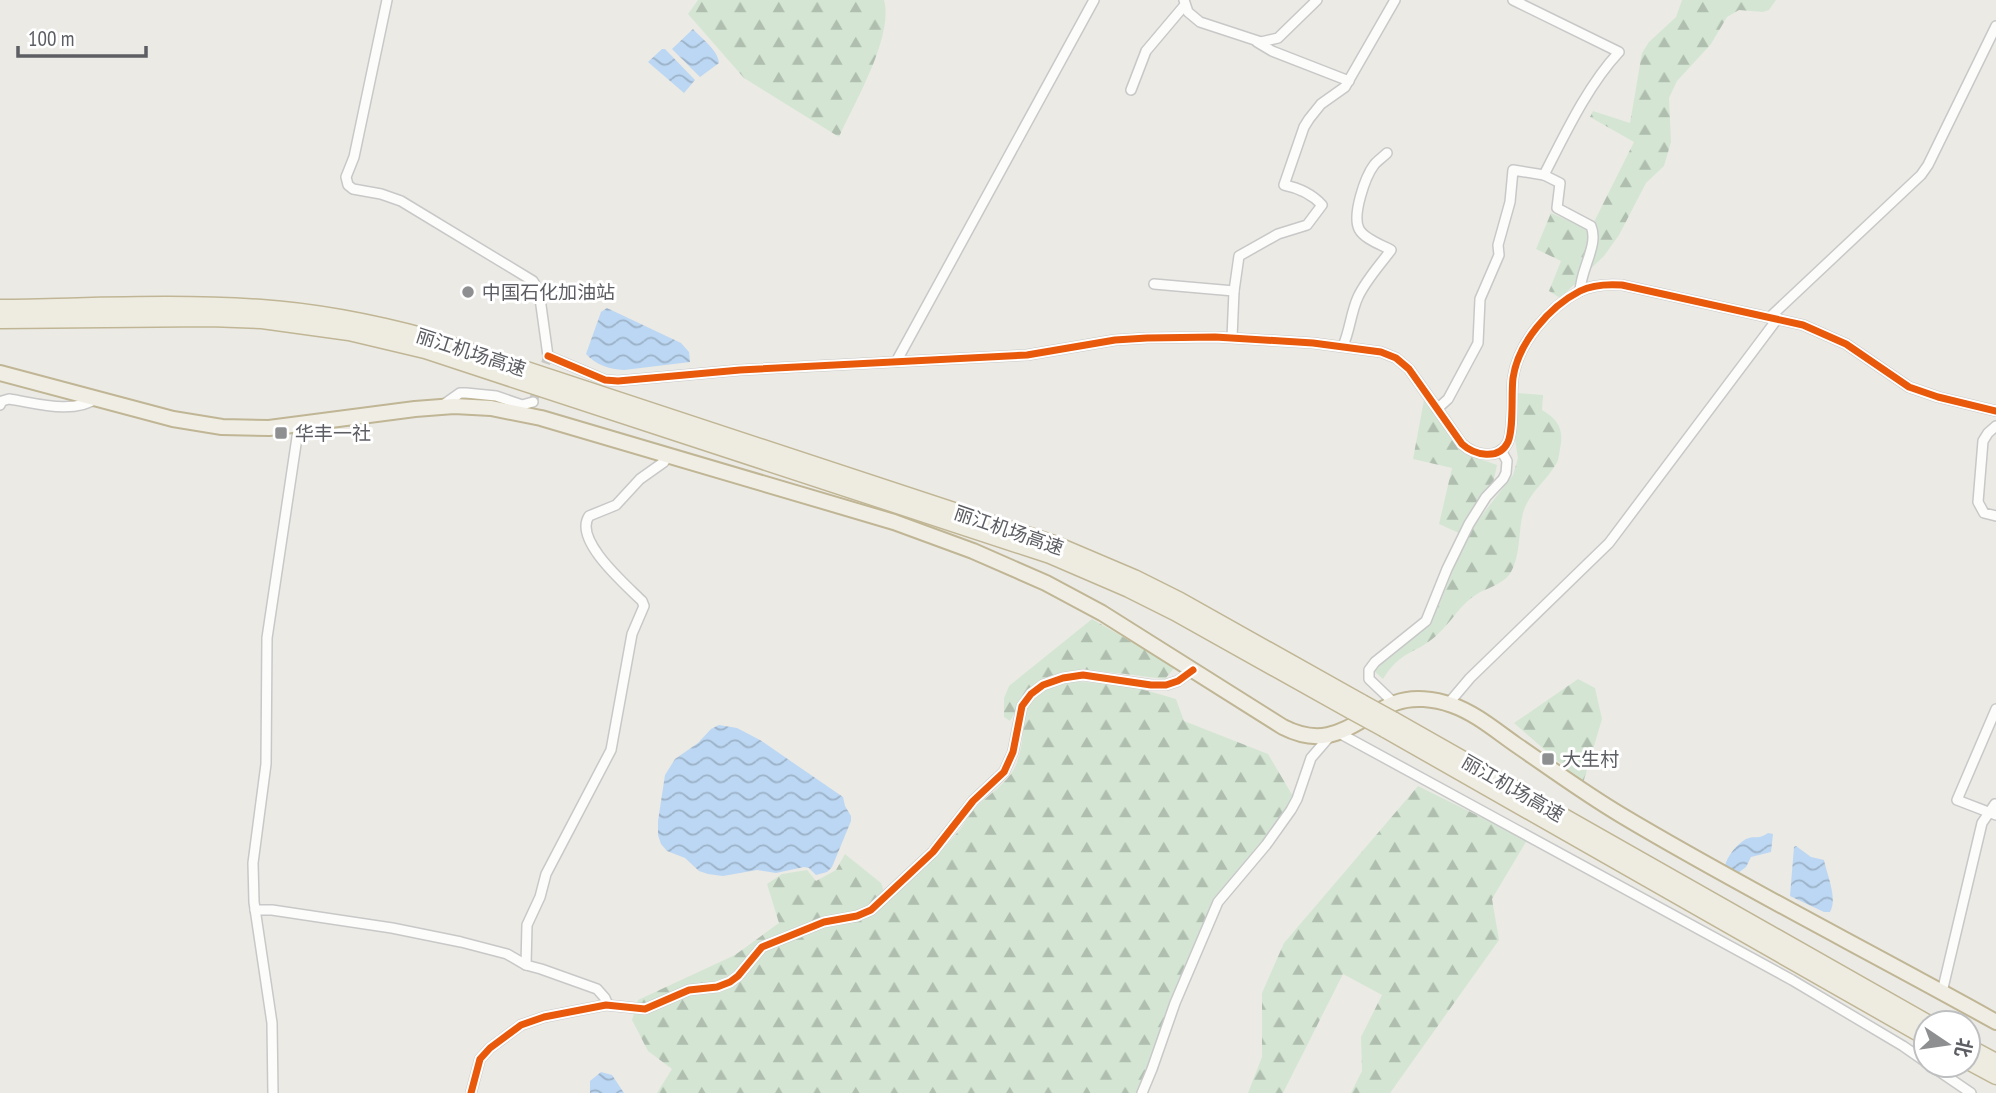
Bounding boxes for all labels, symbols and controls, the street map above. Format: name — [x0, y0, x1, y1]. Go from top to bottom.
scale bar — [18, 14, 145, 58]
text: 100 m — [28, 25, 74, 52]
place label: 中国石化加油站 — [482, 280, 615, 304]
marker: 中国石化加油站 — [460, 284, 476, 300]
street label: 丽江机场高速 — [413, 323, 529, 381]
place label: 华丰一社 — [295, 421, 371, 445]
marker: 华丰一社 — [273, 425, 289, 441]
street label: 丽江机场高速 — [951, 500, 1067, 560]
place label: 大生村 — [1562, 747, 1619, 771]
street label: 丽江机场高速 — [1458, 749, 1568, 827]
marker: 大生村 — [1540, 751, 1556, 767]
north arrow — [1912, 1009, 1982, 1079]
text: 北 — [1950, 1036, 1977, 1060]

